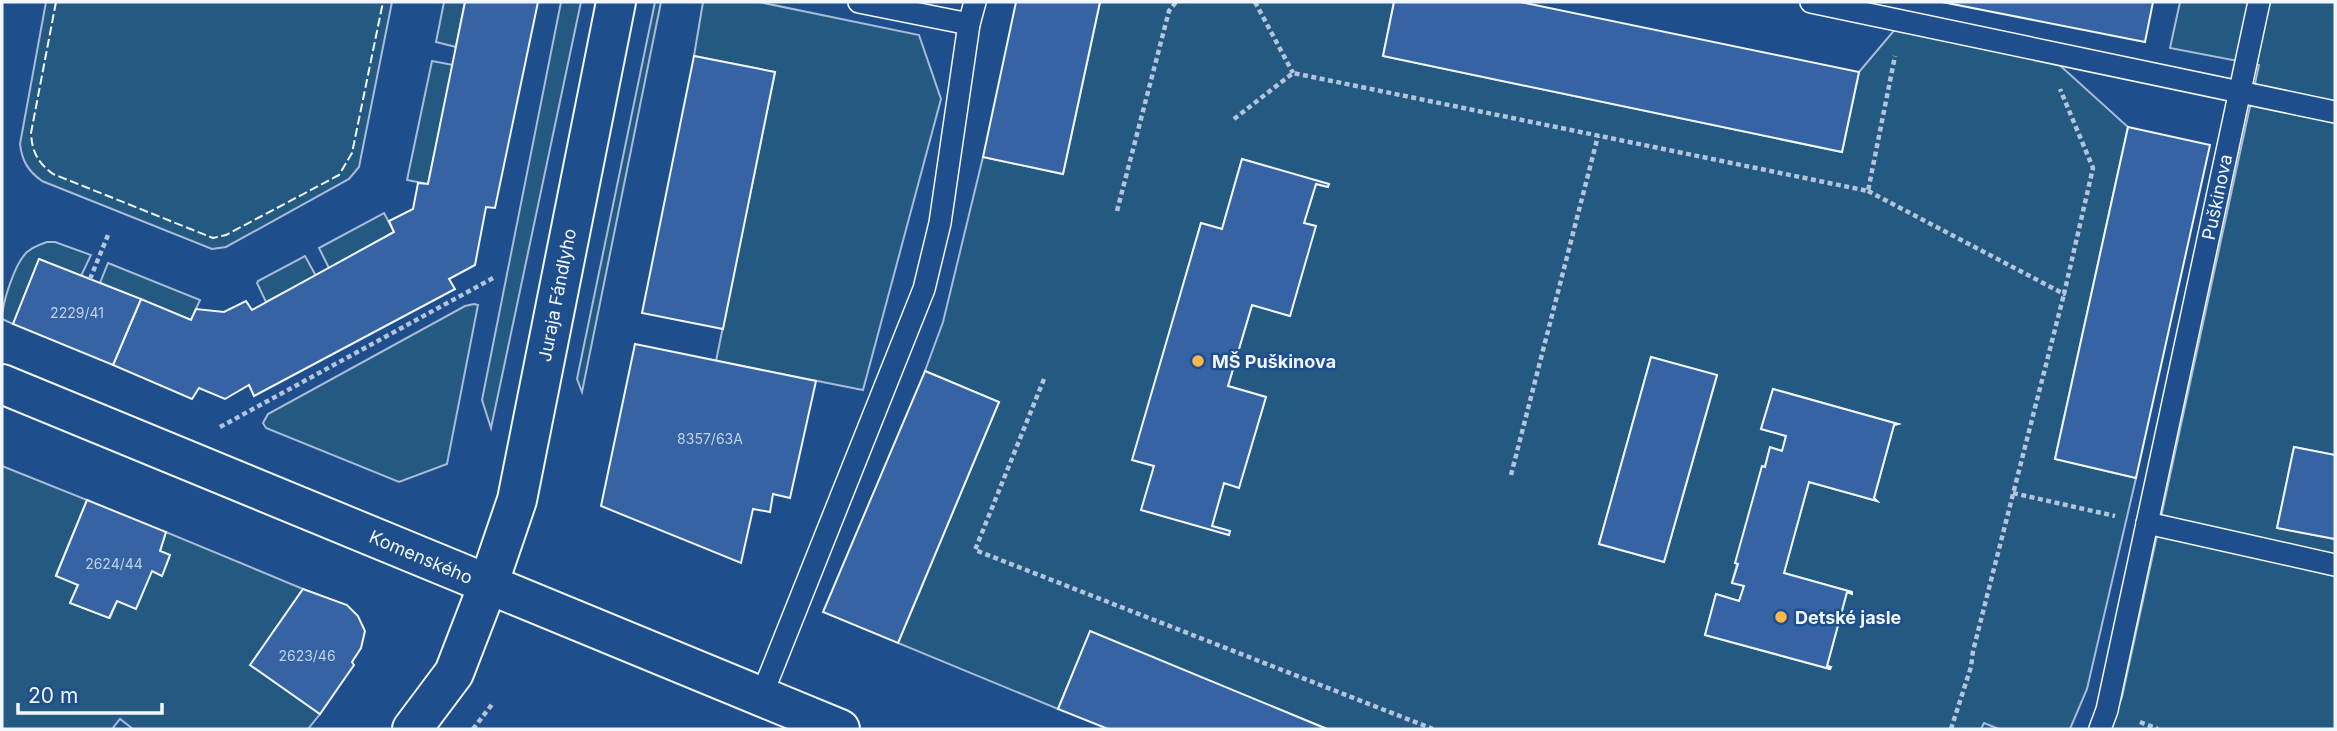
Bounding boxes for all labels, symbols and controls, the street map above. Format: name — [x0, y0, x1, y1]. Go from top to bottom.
street label: Puškinova — [2198, 152, 2236, 242]
street label: Juraja Fándlyho — [534, 227, 580, 363]
house number: 2229/41 — [50, 304, 104, 321]
place label: MŠ Puškinova — [1212, 351, 1336, 372]
marker: MŠ Puškinova — [1190, 353, 1206, 369]
house number: 8357/63A — [677, 430, 743, 447]
street label: Komenského — [366, 526, 476, 588]
house number: 2624/44 — [85, 555, 143, 572]
place label: Detské jasle — [1795, 607, 1902, 628]
marker: Detské jasle — [1773, 609, 1789, 625]
house number: 2623/46 — [278, 647, 336, 664]
scale bar — [18, 672, 161, 716]
text: 20 m — [28, 683, 78, 708]

